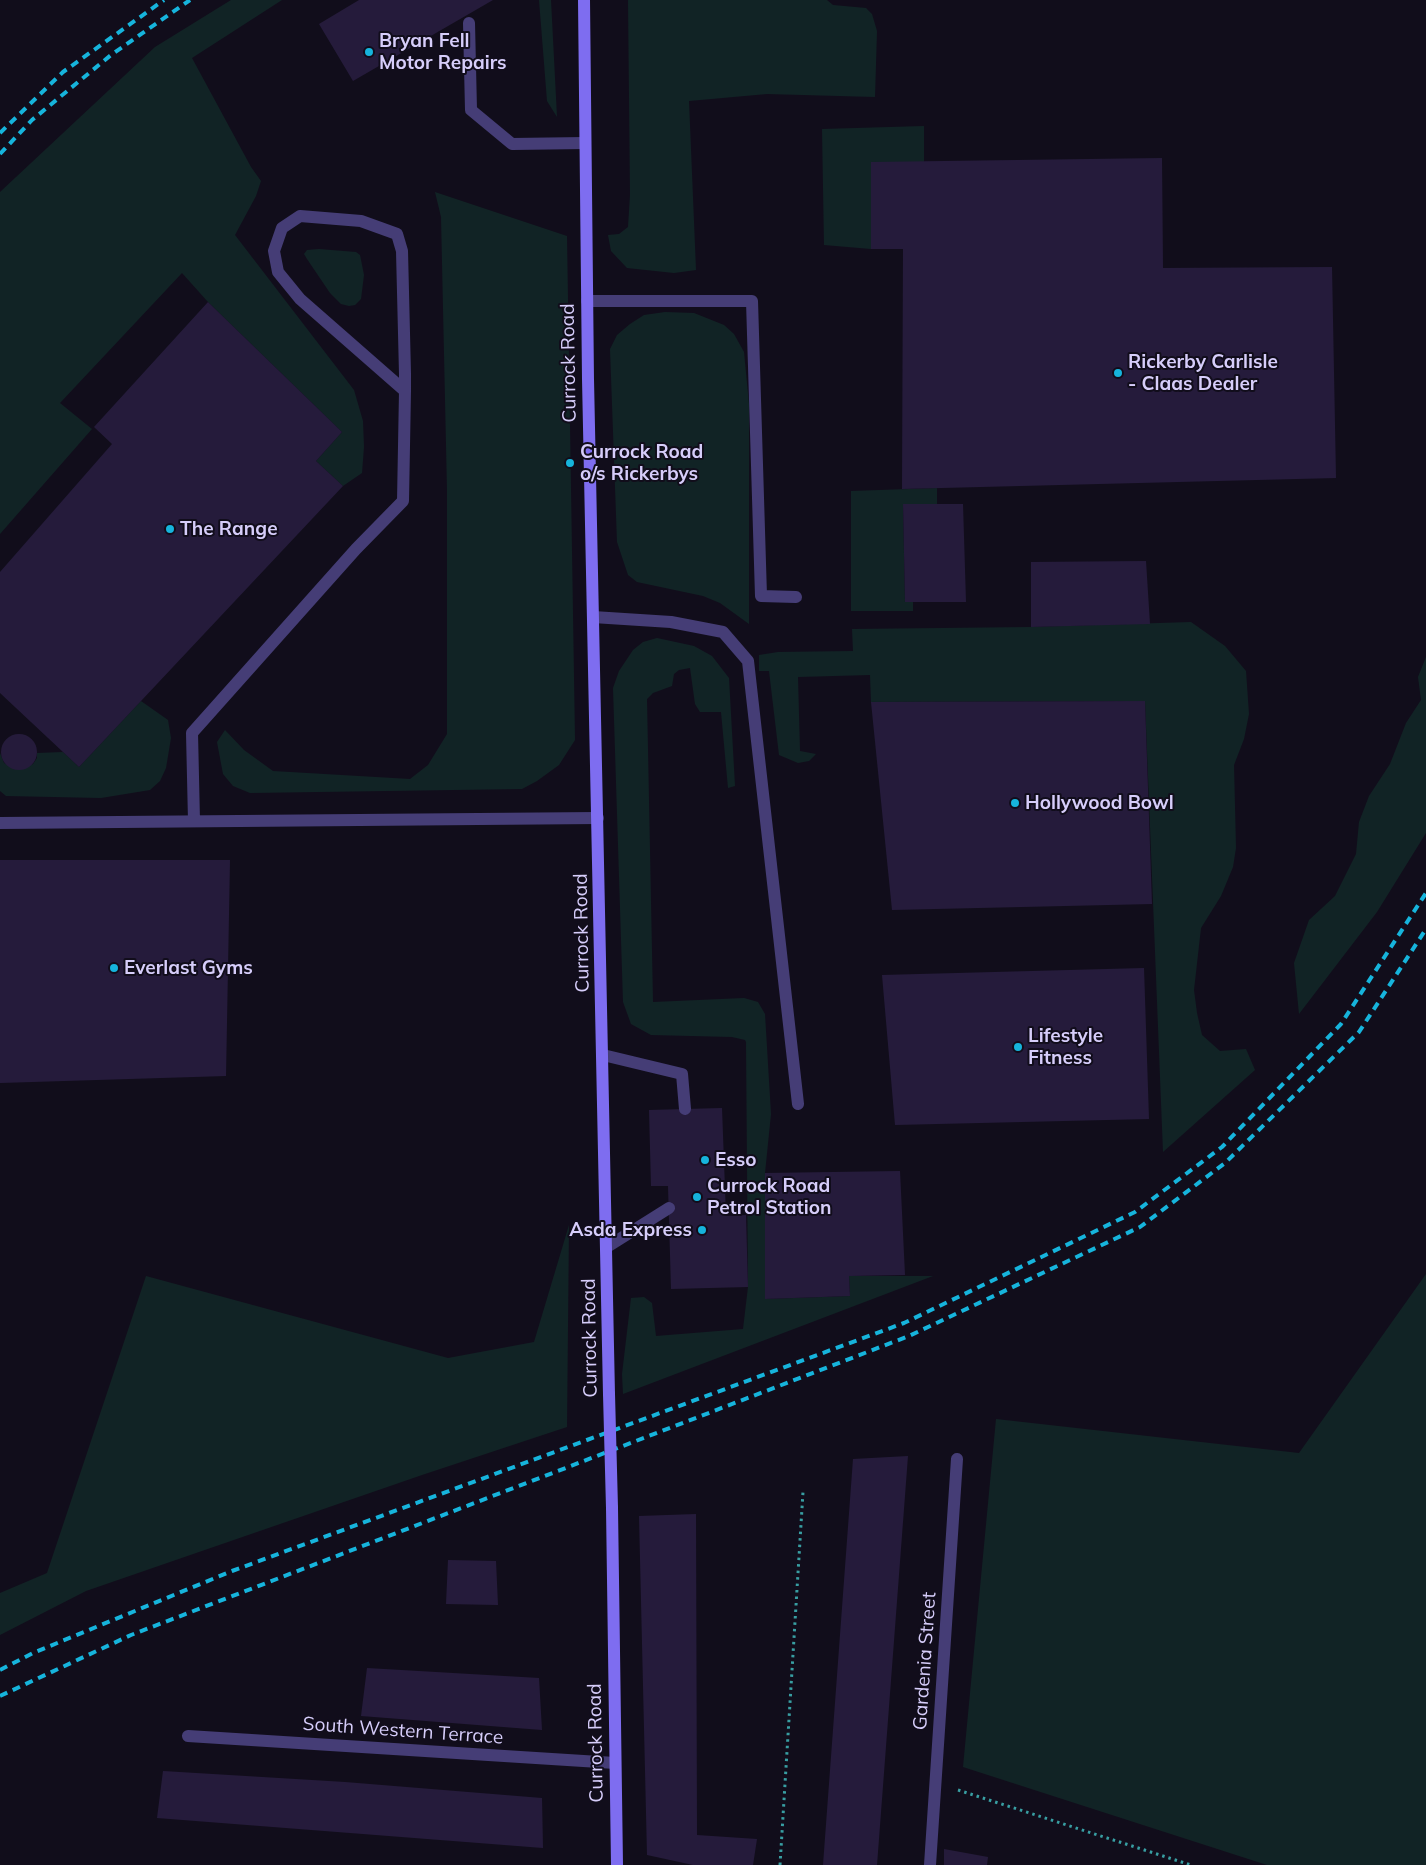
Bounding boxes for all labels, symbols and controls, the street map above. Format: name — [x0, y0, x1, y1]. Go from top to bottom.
place label: Bryan Fell Motor Repairs — [379, 30, 507, 74]
marker: Bryan Fell Motor Repairs — [363, 46, 375, 58]
street label: Currock Road — [557, 303, 581, 423]
place label: Rickerby Carlisle - Claas Dealer — [1128, 351, 1278, 395]
marker: Rickerby Carlisle - Claas Dealer — [1112, 367, 1124, 379]
place label: Currock Road o/s Rickerbys — [580, 441, 703, 485]
marker: Currock Road o/s Rickerbys — [564, 457, 576, 469]
place label: The Range — [180, 518, 278, 540]
marker: The Range — [164, 523, 176, 535]
place label: Hollywood Bowl — [1025, 792, 1174, 814]
marker: Hollywood Bowl — [1009, 797, 1021, 809]
street label: Currock Road — [570, 873, 594, 993]
place label: Everlast Gyms — [124, 957, 253, 979]
marker: Everlast Gyms — [108, 962, 120, 974]
place label: Lifestyle Fitness — [1028, 1025, 1103, 1069]
marker: Lifestyle Fitness — [1012, 1041, 1024, 1053]
place label: Esso — [715, 1149, 756, 1171]
marker: Esso — [699, 1154, 711, 1166]
place label: Currock Road Petrol Station — [707, 1175, 831, 1219]
marker: Currock Road Petrol Station — [691, 1191, 703, 1203]
place label: Asda Express — [569, 1219, 692, 1241]
marker: Asda Express — [696, 1224, 708, 1236]
street label: Currock Road — [578, 1278, 602, 1398]
street label: Gardenia Street — [909, 1591, 941, 1731]
street label: Currock Road — [584, 1683, 608, 1803]
street label: South Western Terrace — [302, 1713, 504, 1749]

